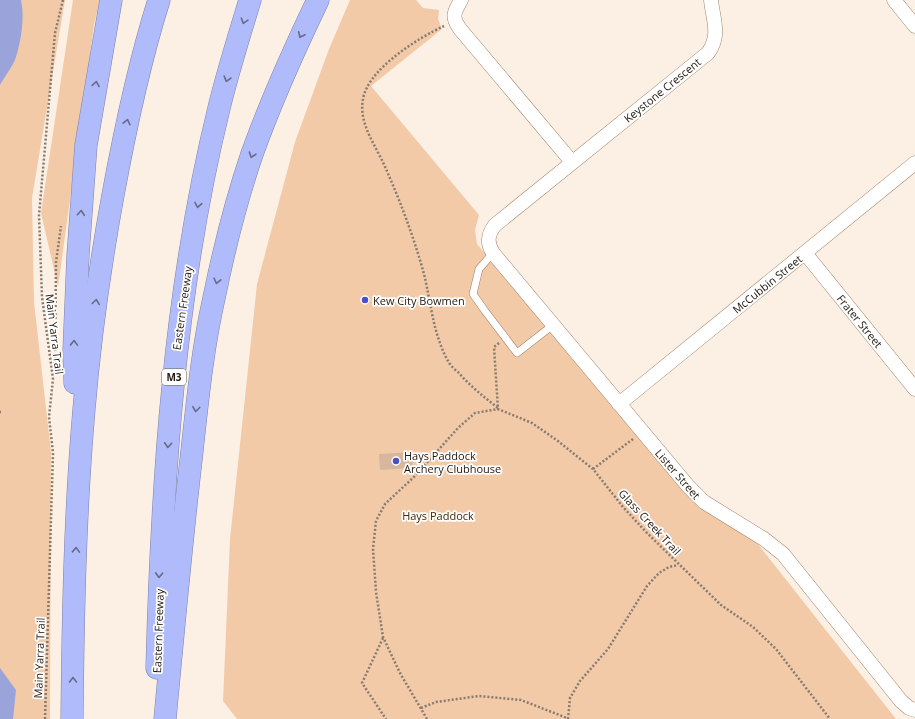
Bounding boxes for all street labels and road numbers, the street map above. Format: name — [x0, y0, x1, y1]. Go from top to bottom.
street label: Keystone Crescent — [620, 54, 704, 126]
street label: McCubbin Street — [729, 251, 805, 317]
street label: Eastern Freeway — [169, 265, 195, 351]
street label: Frater Street — [834, 291, 886, 351]
street label: Main Yarra Trail — [43, 293, 67, 375]
road number: M3 — [162, 369, 186, 385]
street label: Lister Street — [652, 446, 704, 502]
street label: Glass Creek Trail — [616, 486, 684, 558]
street label: Eastern Freeway — [149, 588, 167, 673]
street label: Main Yarra Trail — [30, 617, 48, 699]

